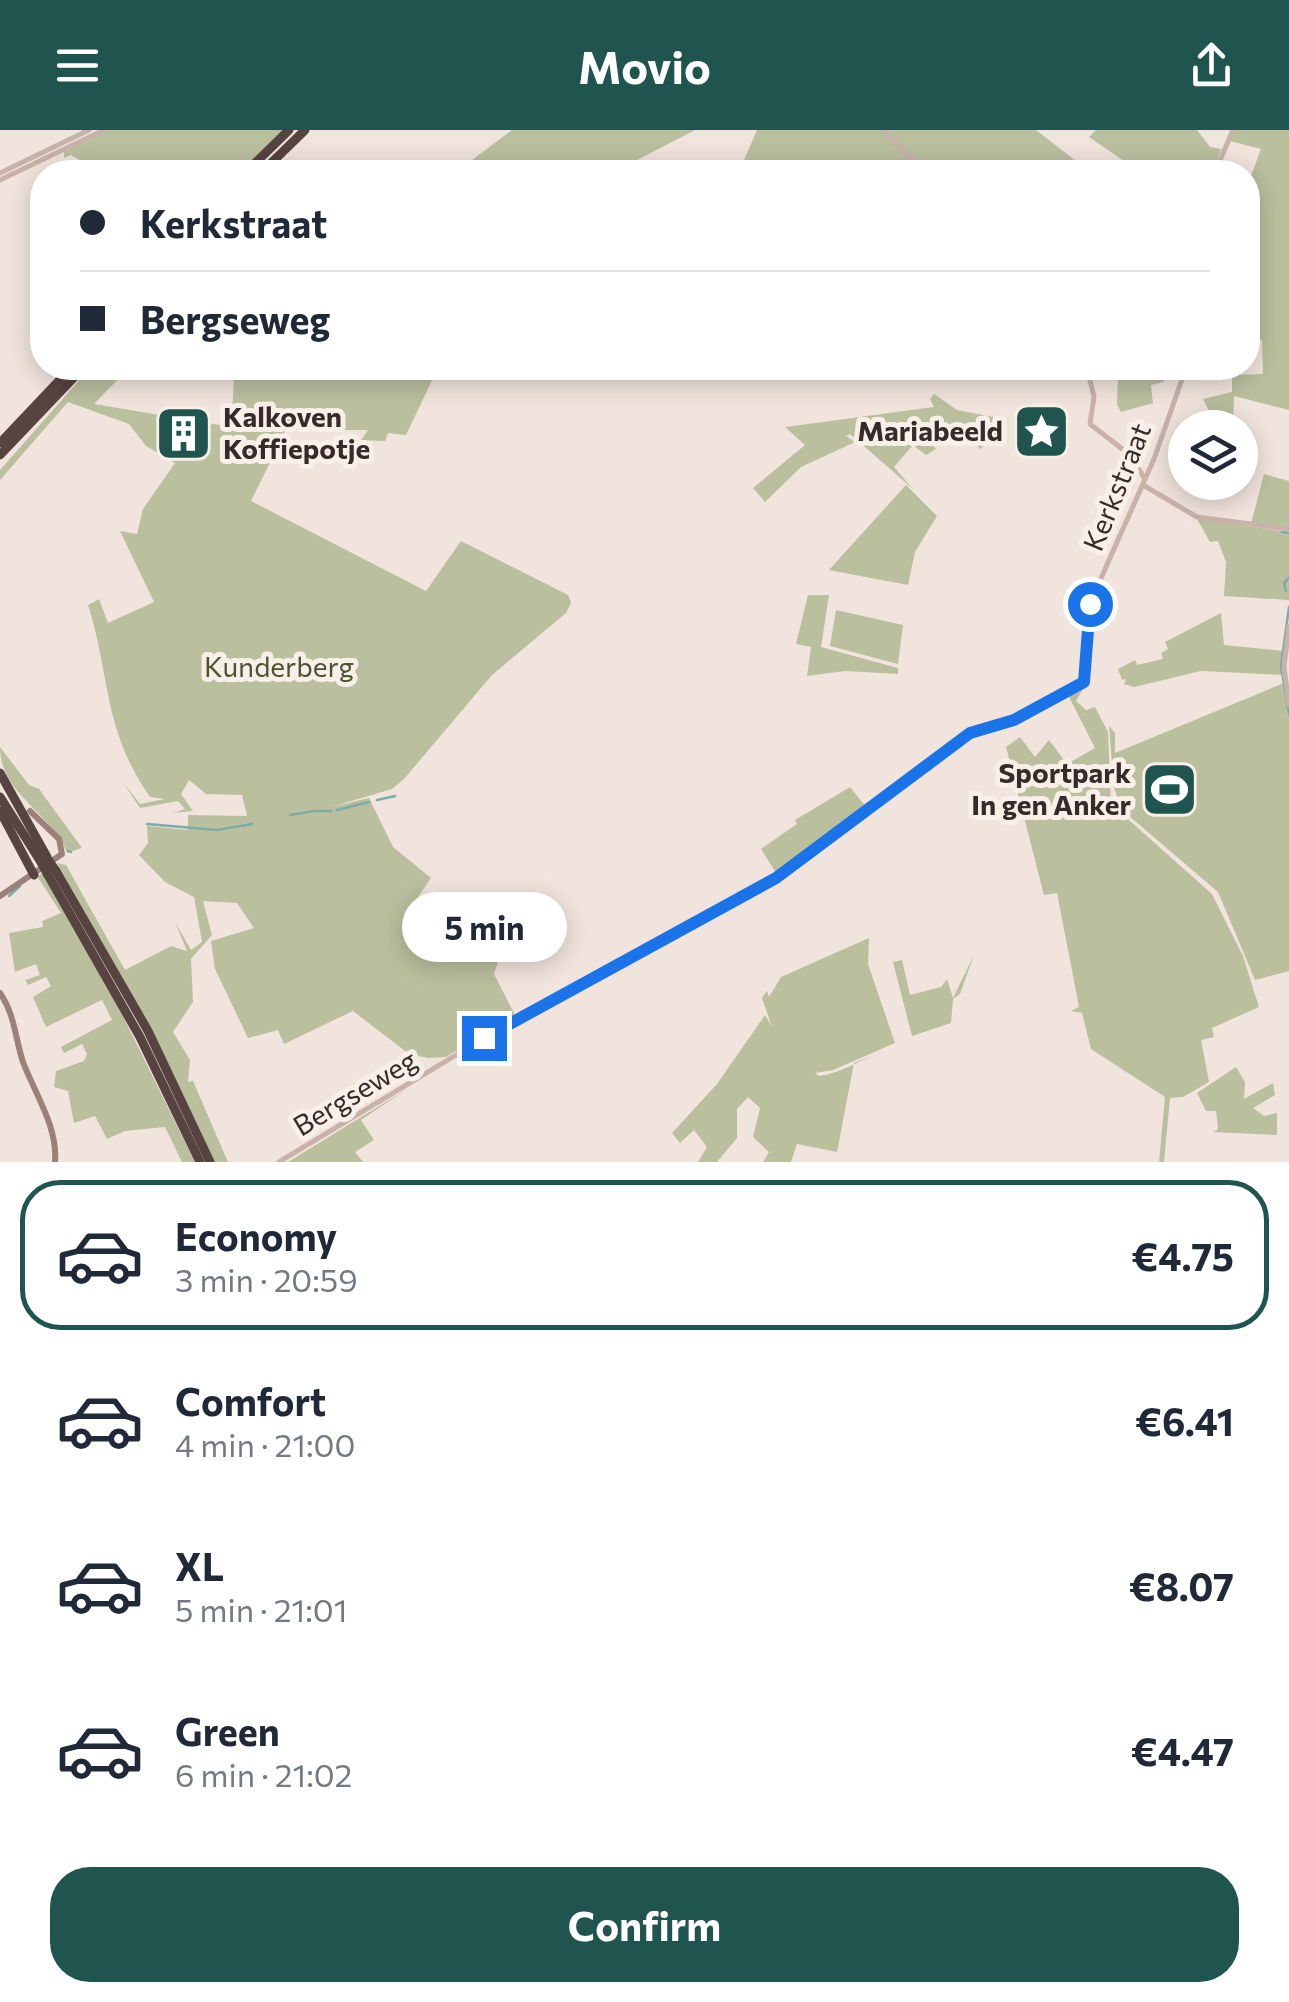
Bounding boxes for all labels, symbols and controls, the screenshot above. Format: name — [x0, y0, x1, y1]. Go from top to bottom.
icon: menu — [50, 38, 105, 93]
text: Movio — [578, 38, 711, 93]
icon: share — [1184, 38, 1239, 93]
text: Kerkstraat — [140, 199, 327, 246]
text: Bergseweg — [140, 295, 330, 342]
place label: Kalkoven Koffiepotje — [223, 399, 370, 465]
place icon: Mariabeeld — [1012, 401, 1072, 461]
building icon: Kalkoven Koffiepotje — [154, 403, 214, 463]
map controls — [1168, 410, 1258, 500]
button: layers — [1168, 410, 1258, 500]
place label: Mariabeeld — [857, 413, 1003, 447]
street label: Kerkstraat — [1075, 418, 1157, 555]
route start — [1068, 582, 1113, 627]
park label: Kunderberg — [204, 649, 354, 683]
place label: Sportpark In gen Anker — [971, 755, 1131, 821]
sports icon: Sportpark In gen Anker — [1140, 759, 1200, 819]
callout: 5 min — [402, 893, 566, 963]
text: 5 min — [444, 907, 525, 947]
route end — [462, 1016, 507, 1061]
street label: Bergseweg — [286, 1042, 422, 1142]
icon: car — [55, 1210, 145, 1300]
text: Economy — [175, 1212, 337, 1259]
text: €4.75 — [1132, 1232, 1234, 1279]
text: 3 min · 20:59 — [175, 1259, 358, 1299]
icon: car — [55, 1375, 145, 1465]
text: Comfort — [175, 1377, 326, 1424]
text: €6.41 — [1135, 1397, 1234, 1444]
text: 4 min · 21:00 — [175, 1424, 355, 1464]
icon: car — [55, 1540, 145, 1630]
text: XL — [175, 1542, 224, 1589]
text: €8.07 — [1129, 1562, 1234, 1609]
text: 5 min · 21:01 — [175, 1589, 347, 1629]
icon: car — [55, 1705, 145, 1795]
text: Green — [175, 1707, 280, 1754]
text: €4.47 — [1131, 1727, 1234, 1774]
text: 6 min · 21:02 — [175, 1754, 352, 1794]
button: Confirm — [50, 1867, 1239, 1982]

